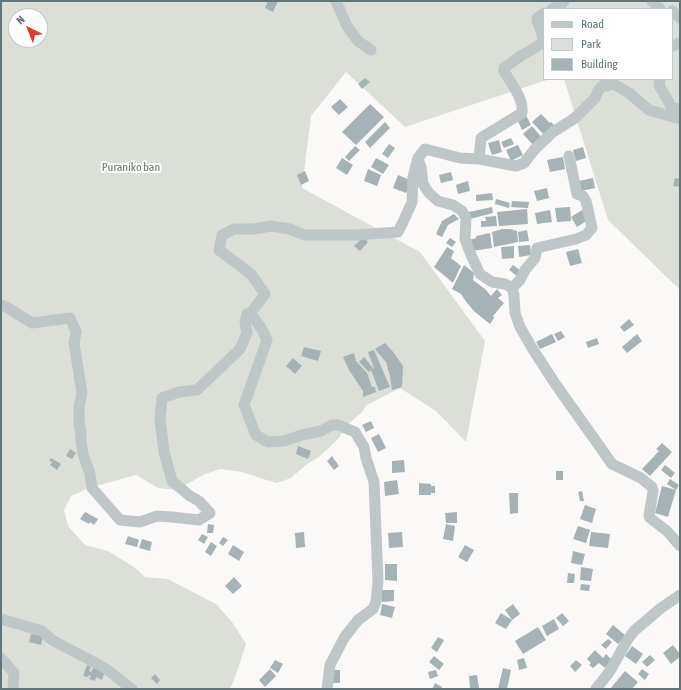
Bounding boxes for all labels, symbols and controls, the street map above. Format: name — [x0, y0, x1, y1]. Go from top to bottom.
north arrow — [8, 8, 48, 48]
legend — [543, 8, 673, 80]
text: N — [14, 13, 27, 27]
text: Road — [581, 17, 604, 31]
text: Park — [581, 37, 601, 51]
text: Building — [581, 57, 618, 71]
park label: Puraniko ban — [102, 160, 160, 174]

